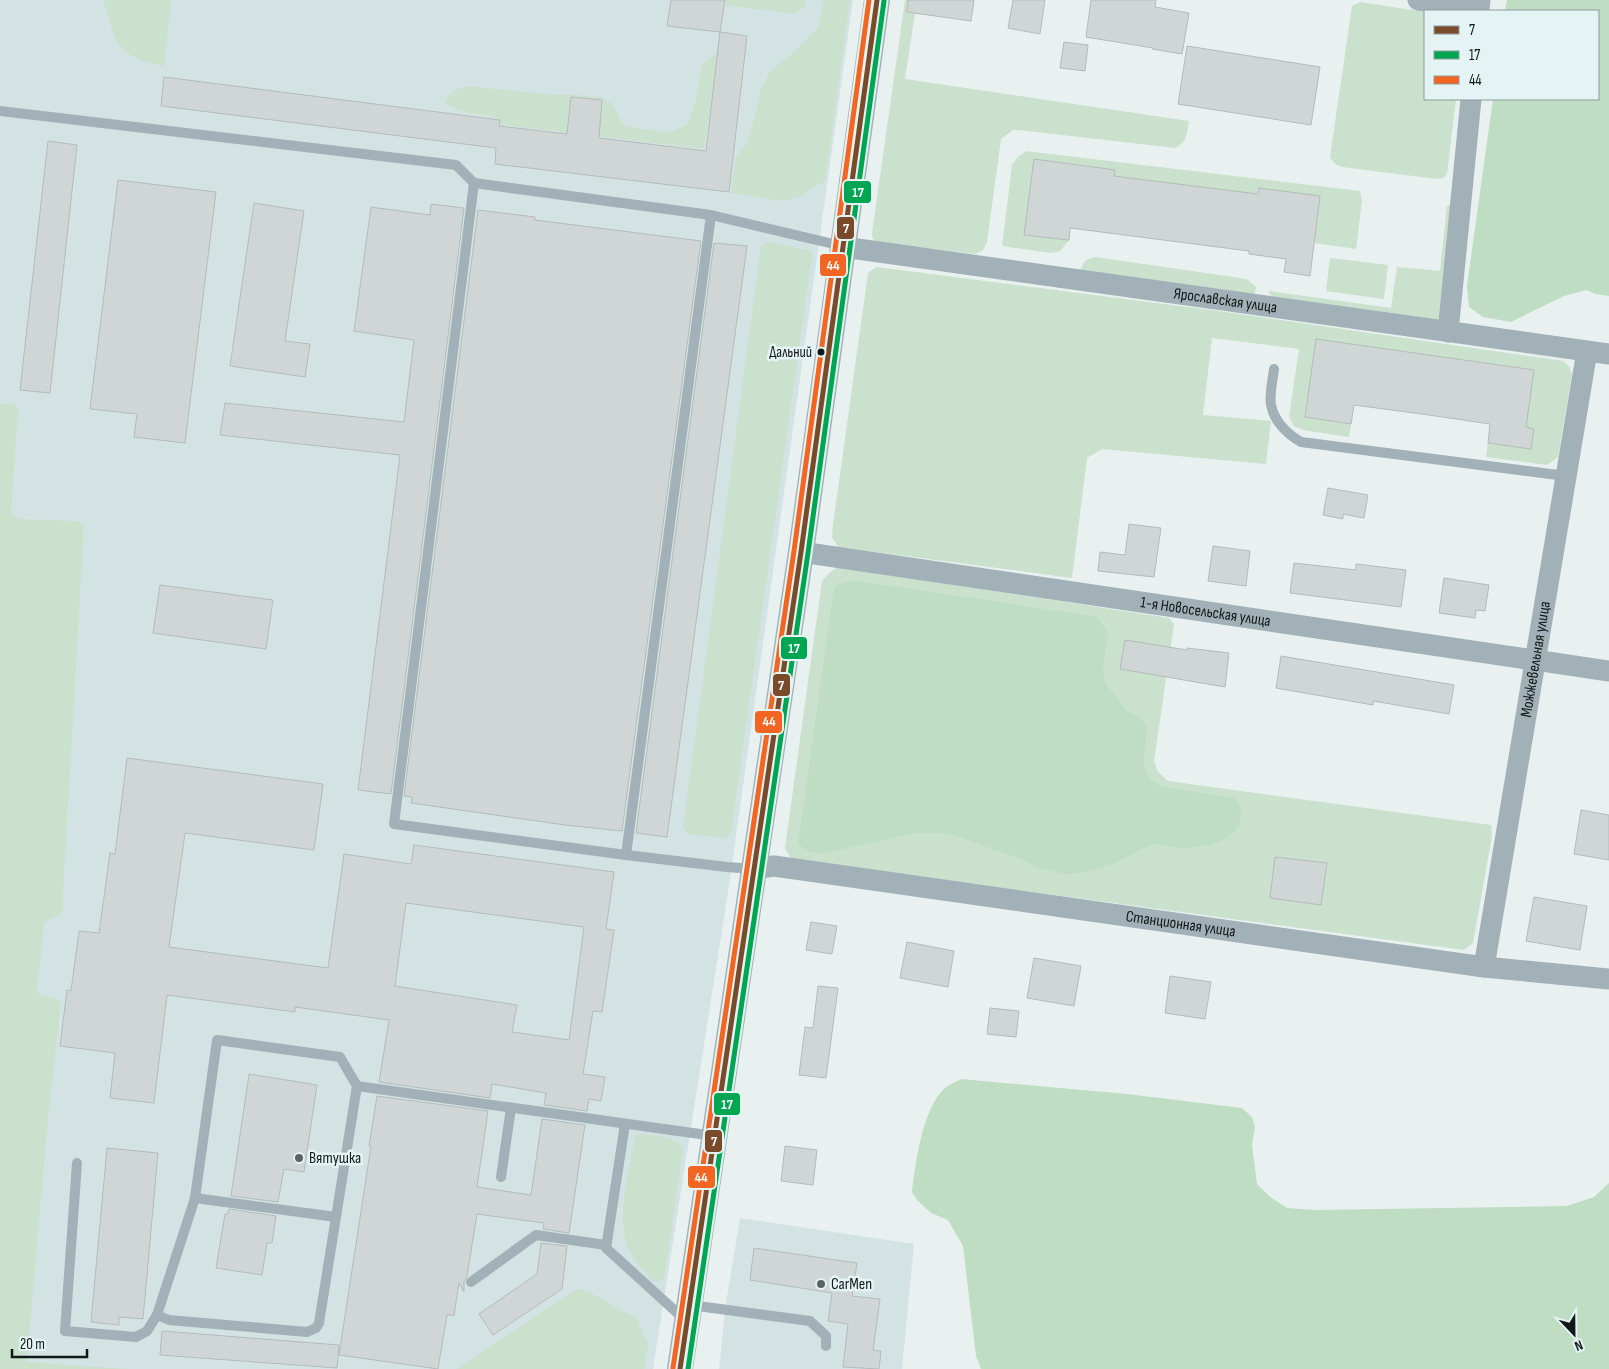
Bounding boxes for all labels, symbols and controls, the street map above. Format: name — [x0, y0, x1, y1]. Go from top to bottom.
legend — [1424, 10, 1599, 100]
text: 7 — [1469, 21, 1475, 40]
text: 17 — [1469, 46, 1480, 65]
text: 44 — [1469, 71, 1482, 90]
line badge: 17 — [843, 180, 872, 204]
text: 17 — [852, 184, 865, 201]
line badge: 7 — [836, 216, 855, 240]
text: 7 — [843, 220, 850, 237]
line badge: 44 — [819, 253, 847, 277]
text: 44 — [826, 257, 840, 274]
street label: Ярославская улица — [1172, 284, 1278, 317]
place label: Дальний — [769, 343, 812, 362]
marker: Дальний — [816, 347, 826, 357]
street label: 1-я Новосельская улица — [1139, 593, 1272, 631]
street label: Можжевельная улица — [1516, 600, 1555, 719]
line badge: 17 — [780, 636, 808, 660]
text: 17 — [788, 640, 801, 657]
line badge: 7 — [772, 673, 791, 697]
text: 7 — [778, 677, 785, 694]
line badge: 44 — [754, 710, 783, 734]
text: 44 — [762, 713, 776, 730]
street label: Станционная улица — [1125, 907, 1237, 941]
line badge: 17 — [713, 1092, 741, 1116]
text: 17 — [721, 1096, 734, 1113]
line badge: 7 — [704, 1129, 723, 1153]
text: 7 — [711, 1133, 718, 1150]
place label: Вятушка — [309, 1149, 361, 1168]
marker: Вятушка — [293, 1152, 305, 1164]
line badge: 44 — [687, 1165, 716, 1189]
text: 44 — [694, 1169, 708, 1186]
place label: CarMen — [831, 1275, 872, 1294]
marker: CarMen — [815, 1278, 827, 1290]
north arrow — [1549, 1309, 1599, 1359]
scale bar — [12, 1326, 88, 1358]
text: 20 m — [20, 1335, 45, 1354]
text: N — [1572, 1336, 1585, 1355]

